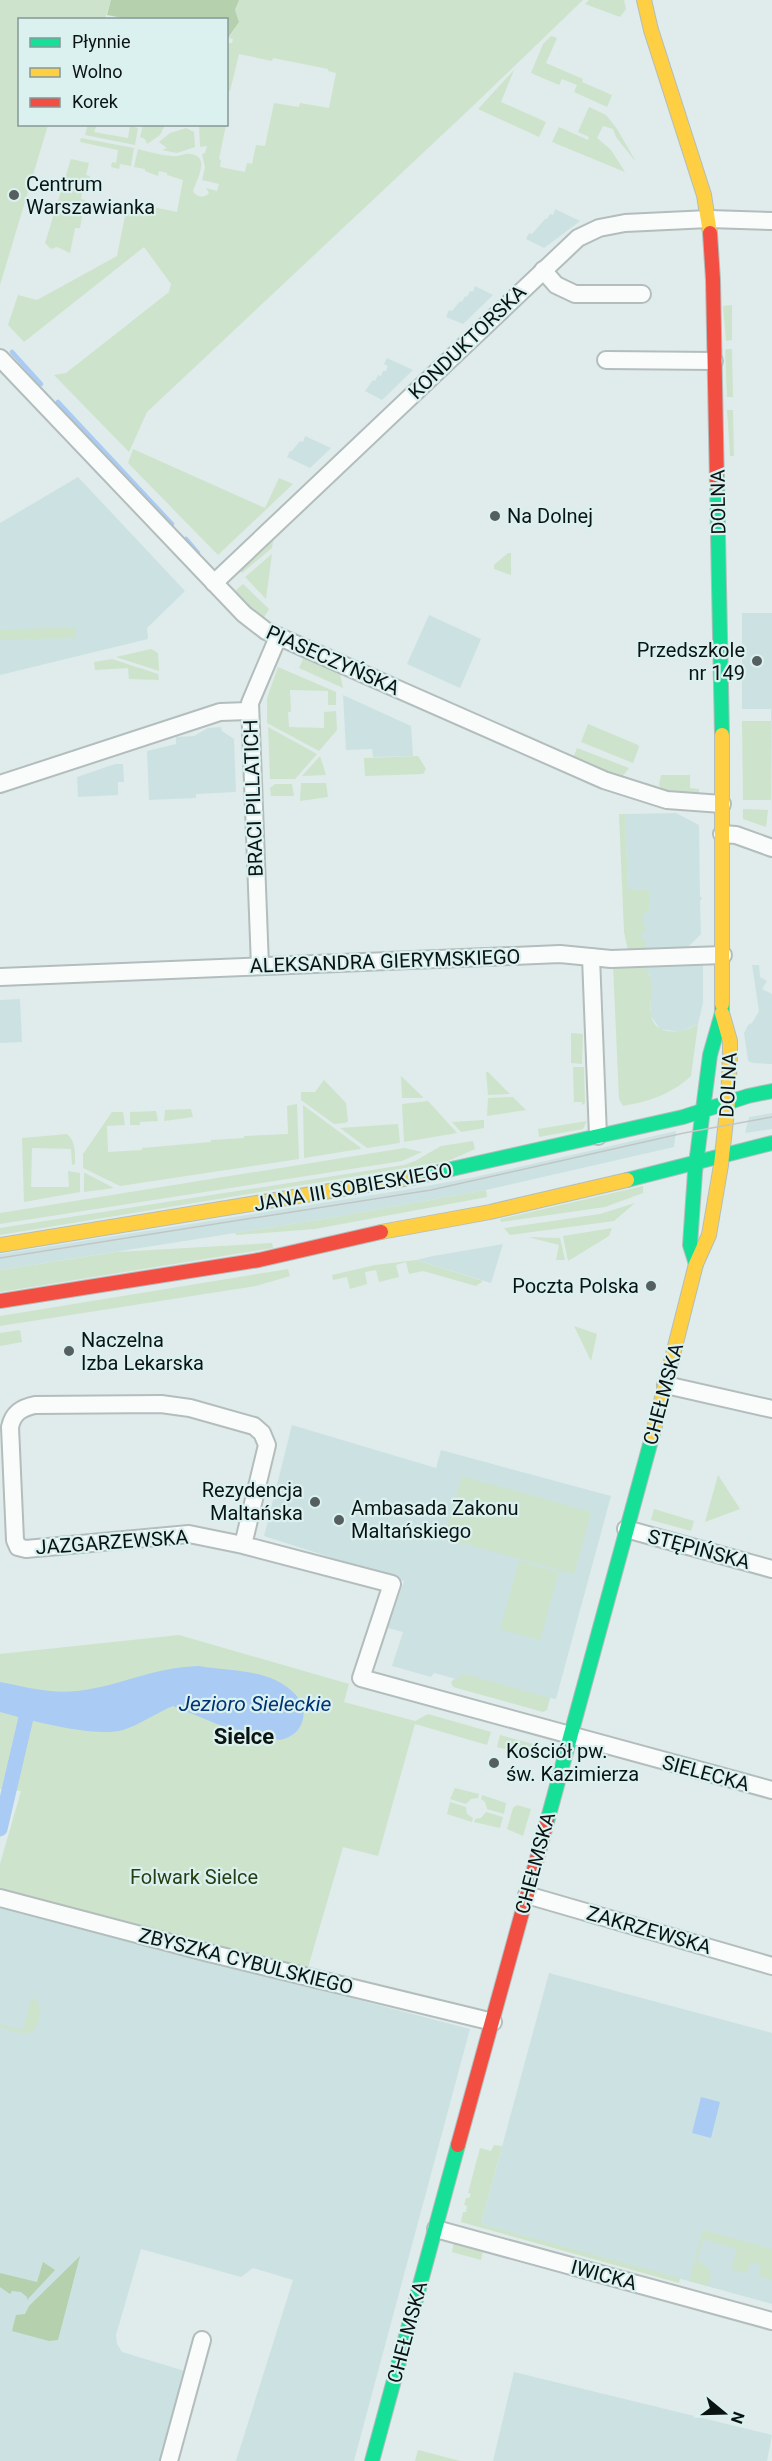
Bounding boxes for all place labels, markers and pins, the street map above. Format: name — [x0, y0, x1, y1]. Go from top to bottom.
place label: Centrum Warszawianka — [26, 172, 155, 219]
marker: Centrum Warszawianka — [7, 188, 21, 202]
place label: Na Dolnej — [507, 504, 593, 528]
marker: Na Dolnej — [488, 509, 502, 523]
place label: Przedszkole nr 149 — [637, 638, 745, 685]
marker: Przedszkole nr 149 — [750, 654, 764, 668]
place label: Poczta Polska — [512, 1274, 639, 1298]
marker: Poczta Polska — [644, 1279, 658, 1293]
place label: Naczelna Izba Lekarska — [81, 1328, 204, 1375]
marker: Naczelna Izba Lekarska — [62, 1344, 76, 1358]
place label: Rezydencja Maltańska — [202, 1478, 303, 1525]
marker: Rezydencja Maltańska — [308, 1495, 322, 1509]
place label: Ambasada Zakonu Maltańskiego — [351, 1496, 519, 1543]
marker: Ambasada Zakonu Maltańskiego — [332, 1513, 346, 1527]
place label: Kościół pw. św. Kazimierza — [506, 1739, 639, 1786]
marker: Kościół pw. św. Kazimierza — [487, 1756, 501, 1770]

